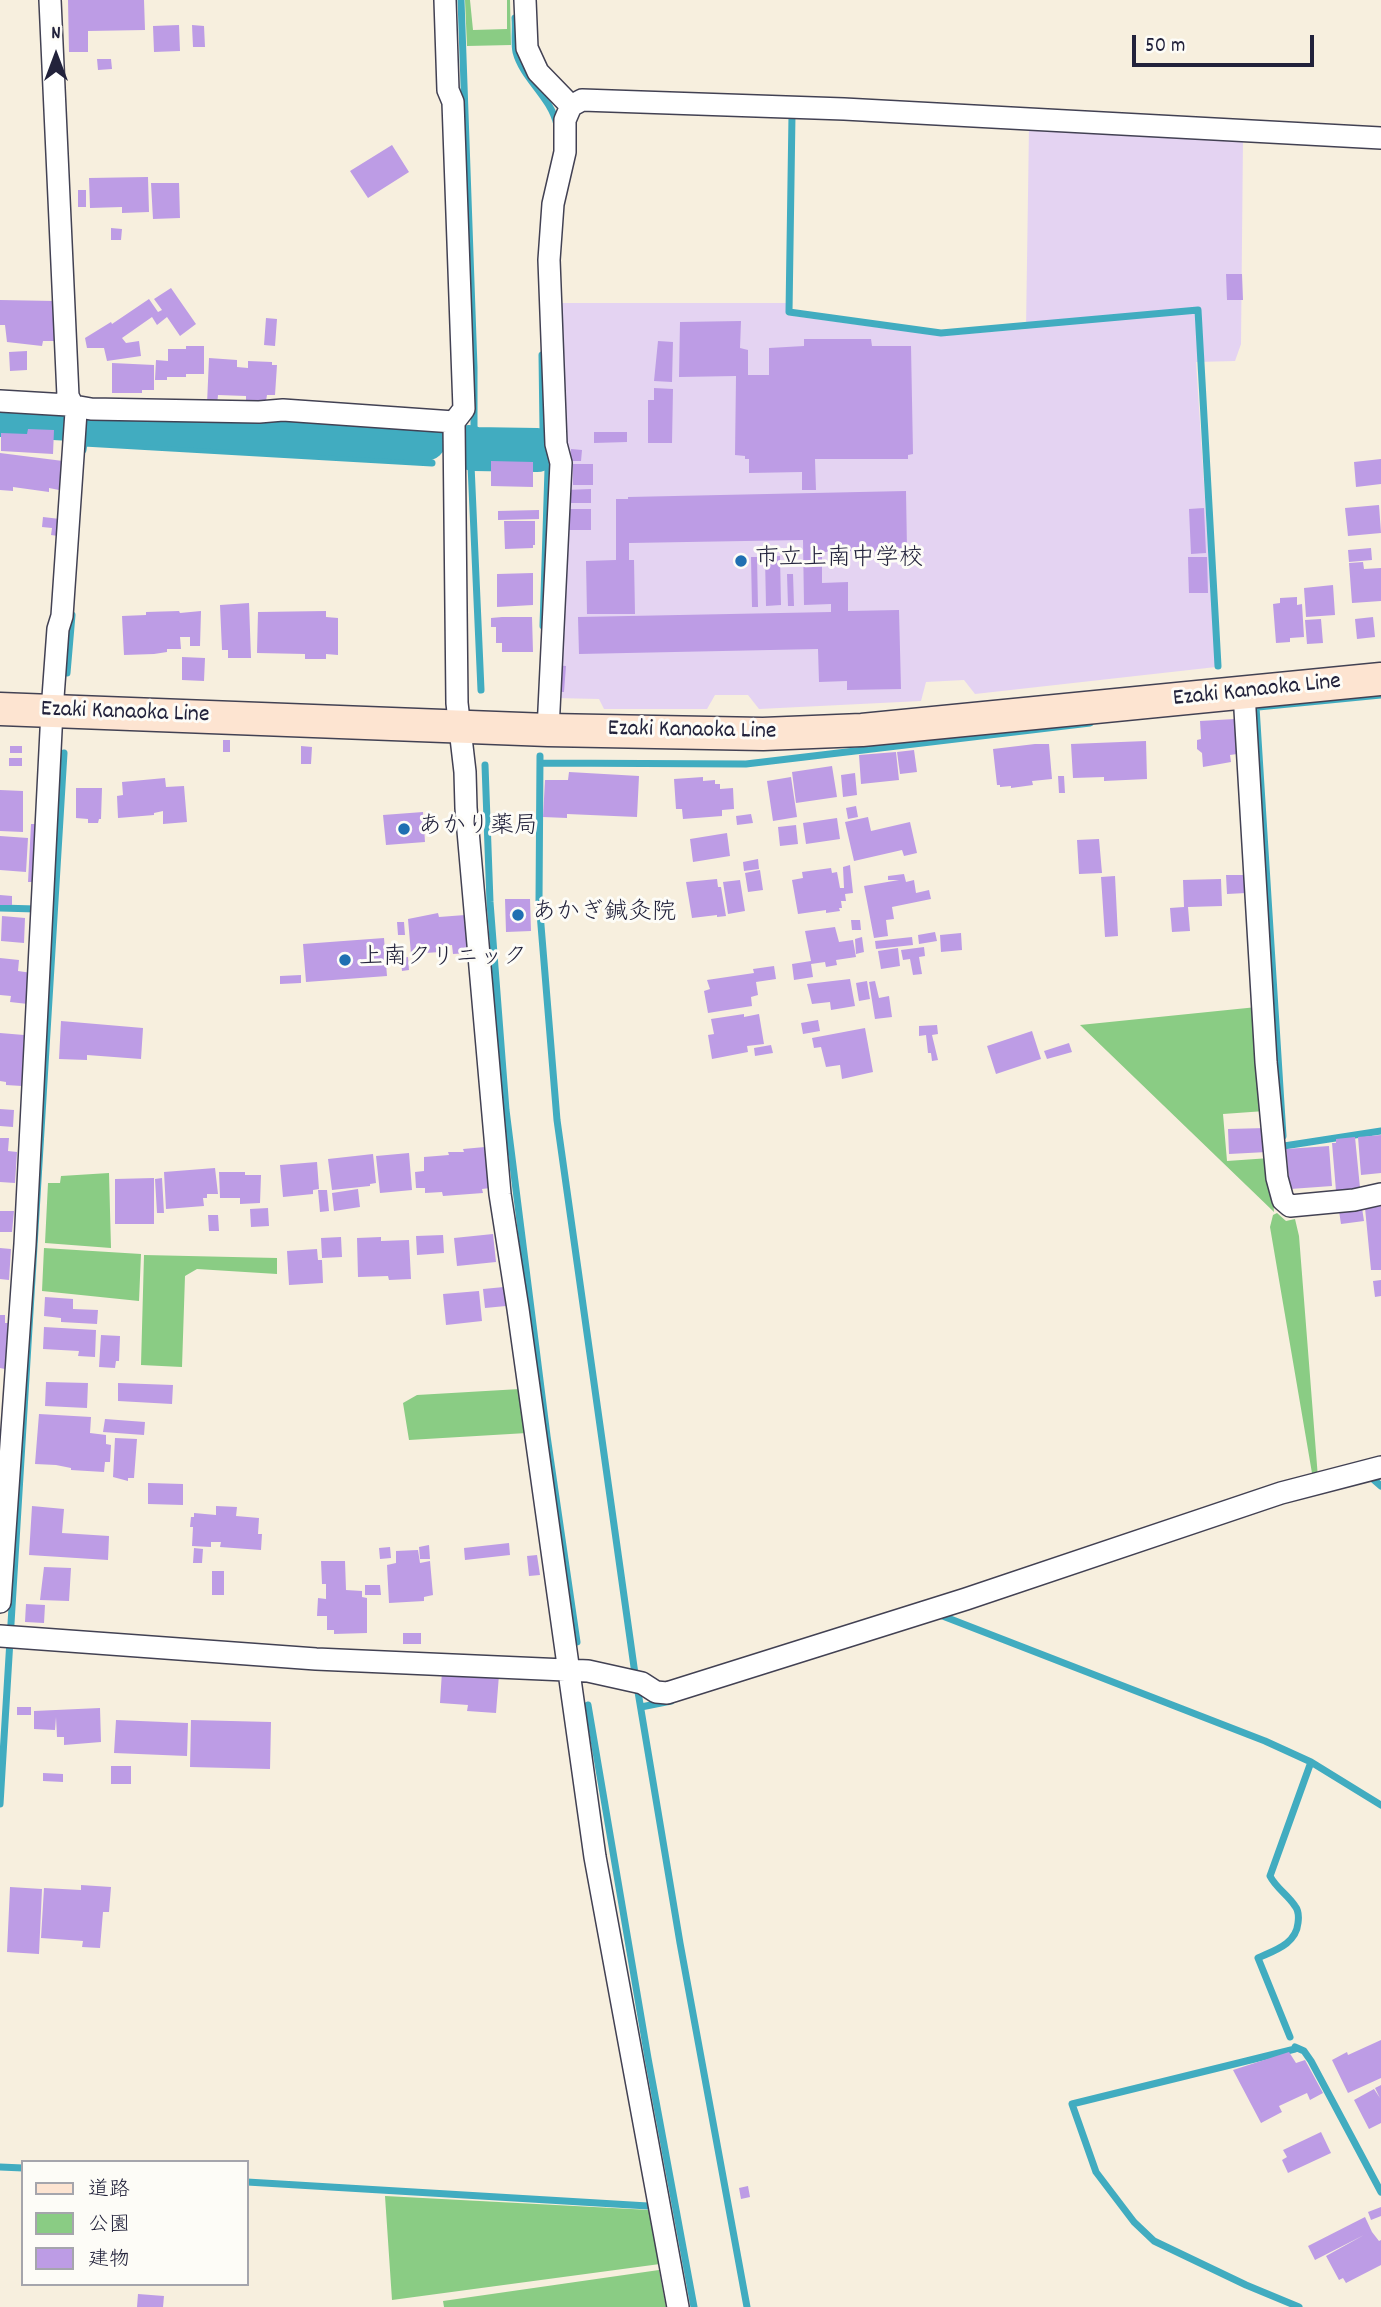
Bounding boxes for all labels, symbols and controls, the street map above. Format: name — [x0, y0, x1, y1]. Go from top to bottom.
north arrow — [21, 21, 91, 91]
text: N — [51, 21, 61, 48]
scale bar — [1136, 21, 1318, 65]
text: 50 m — [1145, 32, 1185, 62]
place label: 市立上南中学校 — [755, 547, 923, 575]
marker: 市立上南中学校 — [733, 553, 749, 569]
street label: Ezaki Kanaoka Line — [1172, 669, 1342, 715]
street label: Ezaki Kanaoka Line — [40, 697, 210, 731]
street label: Ezaki Kanaoka Line — [607, 716, 777, 748]
place label: あかり薬局 — [418, 815, 538, 843]
marker: あかり薬局 — [396, 821, 412, 837]
place label: あかぎ鍼灸院 — [532, 901, 676, 929]
marker: あかぎ鍼灸院 — [510, 907, 526, 923]
place label: 上南クリニック — [359, 946, 527, 974]
marker: 上南クリニック — [337, 952, 353, 968]
legend — [21, 2160, 248, 2286]
text: 道路 — [88, 2176, 130, 2206]
text: 公園 — [88, 2211, 130, 2241]
text: 建物 — [88, 2246, 130, 2276]

